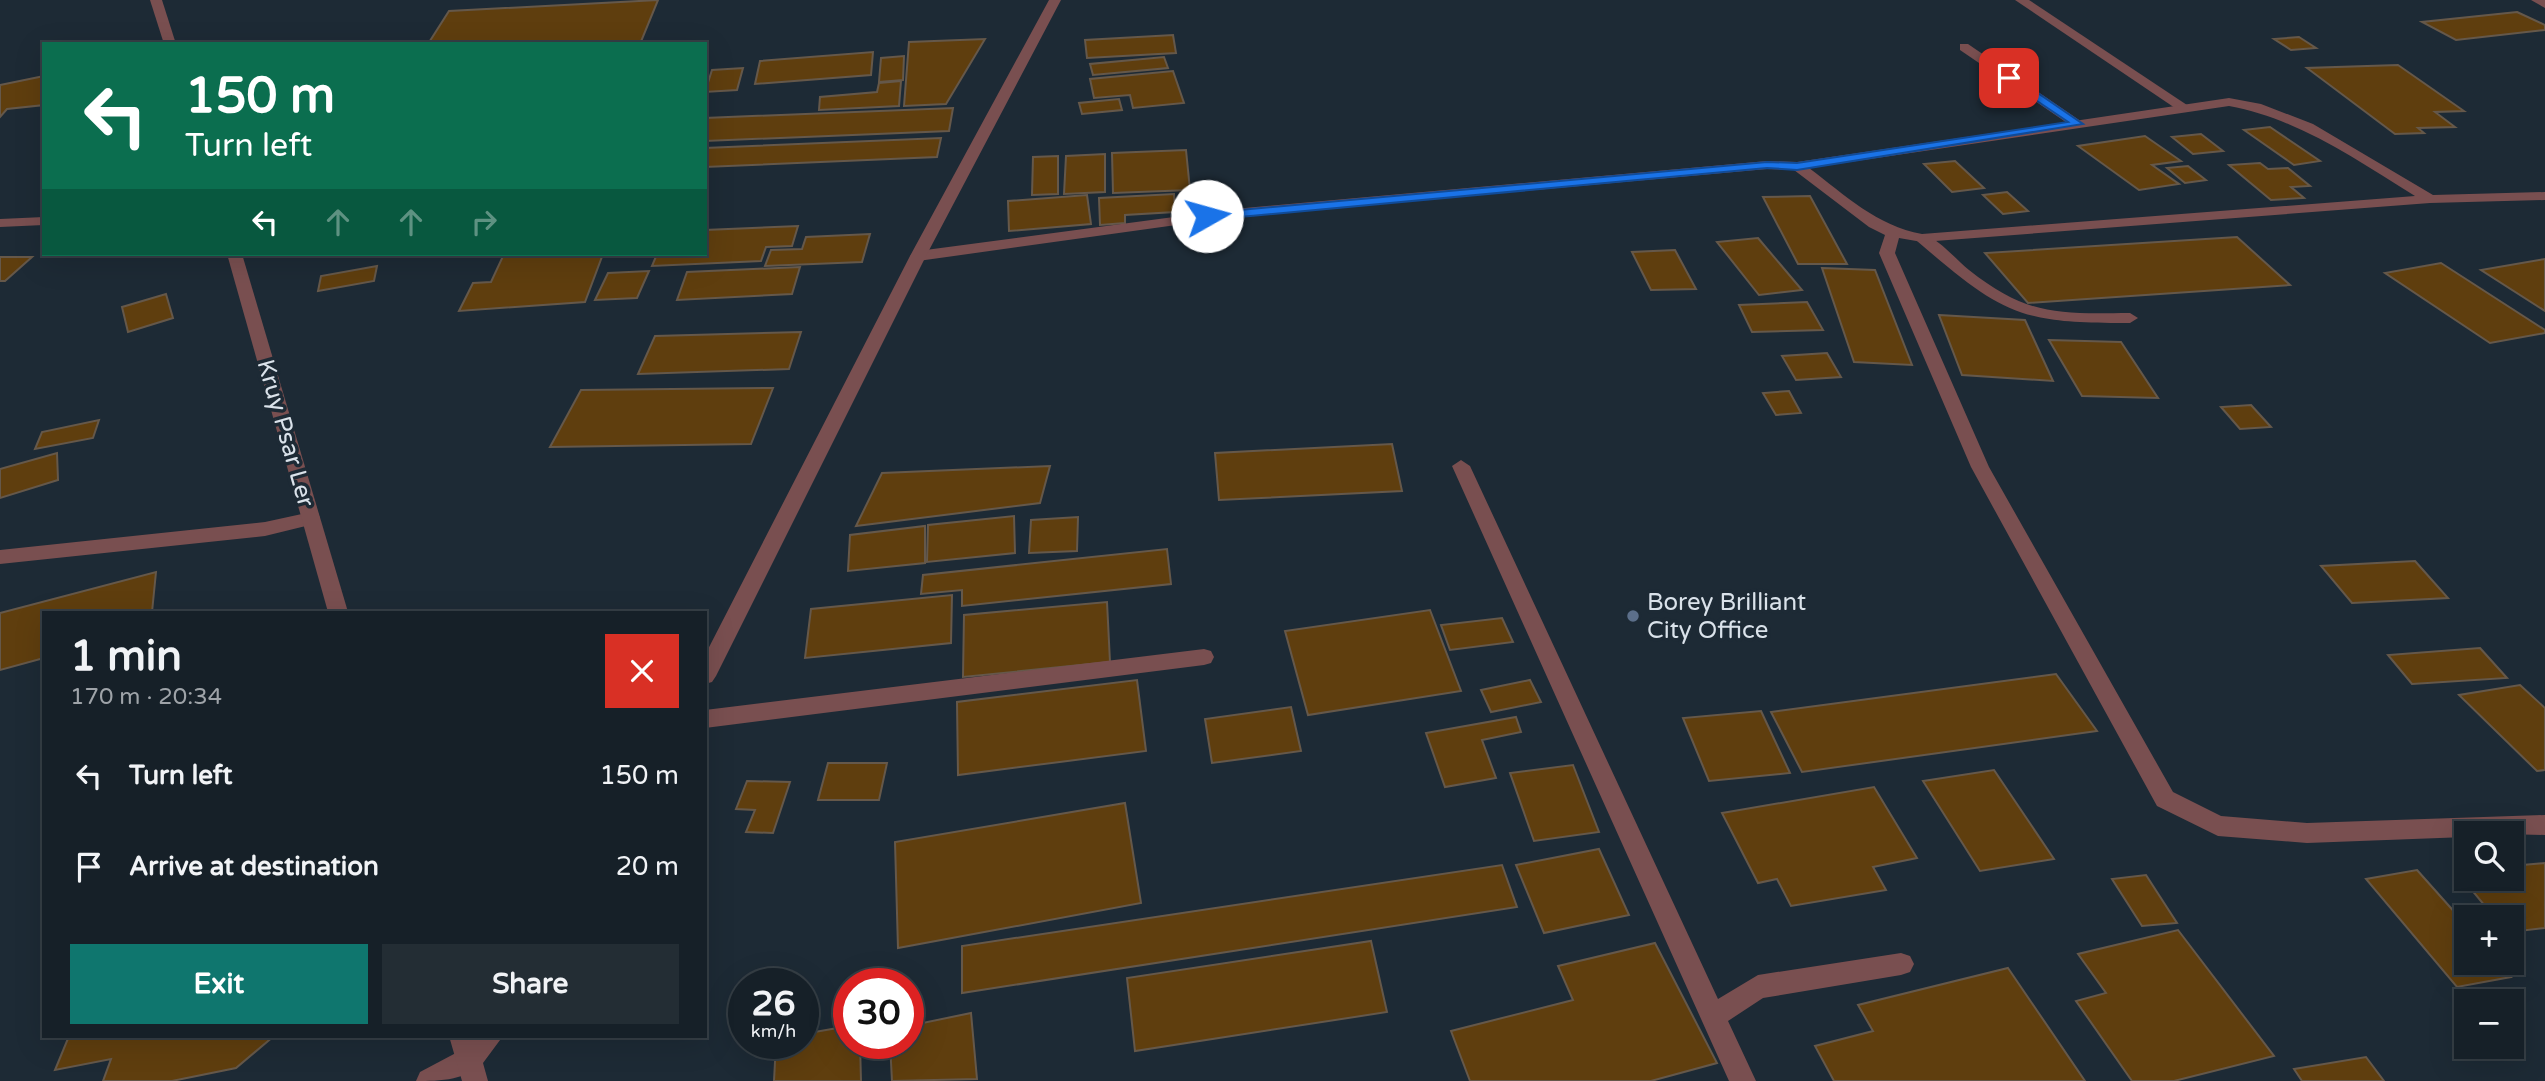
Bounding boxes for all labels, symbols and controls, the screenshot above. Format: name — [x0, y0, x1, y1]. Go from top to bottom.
pin — [1979, 48, 2039, 108]
icon: arrive — [1990, 59, 2028, 97]
text: 150 m — [185, 67, 335, 126]
icon: left — [70, 70, 161, 161]
text: Turn left — [185, 127, 312, 165]
position arrow — [1170, 179, 1244, 253]
icon: left — [246, 203, 284, 241]
icon: ahead — [319, 203, 357, 241]
icon: ahead — [392, 203, 430, 241]
icon: right — [465, 203, 503, 241]
street label: Kruy Psar Ler — [251, 356, 321, 511]
place label: Borey Brilliant City Office — [1647, 588, 1806, 645]
marker: Borey Brilliant City Office — [1625, 608, 1641, 624]
text: 1 min — [70, 631, 182, 682]
button: close — [605, 634, 679, 708]
text: 170 m · 20:34 — [70, 683, 222, 711]
icon: left — [70, 757, 108, 795]
text: Turn left — [129, 760, 232, 791]
text: 150 m — [599, 760, 679, 791]
map controls — [2454, 821, 2524, 1059]
button: search — [2454, 821, 2524, 891]
icon: arrive — [70, 848, 108, 886]
text: Arrive at destination — [129, 851, 379, 882]
text: 20 m — [616, 851, 679, 882]
button: + — [2454, 905, 2524, 975]
button: Exit — [70, 944, 368, 1024]
button: Share — [382, 944, 679, 1024]
speed limit sign: 30 — [833, 968, 924, 1059]
text: 26 — [752, 983, 795, 1025]
button: − — [2454, 989, 2524, 1059]
text: km/h — [751, 1020, 796, 1042]

